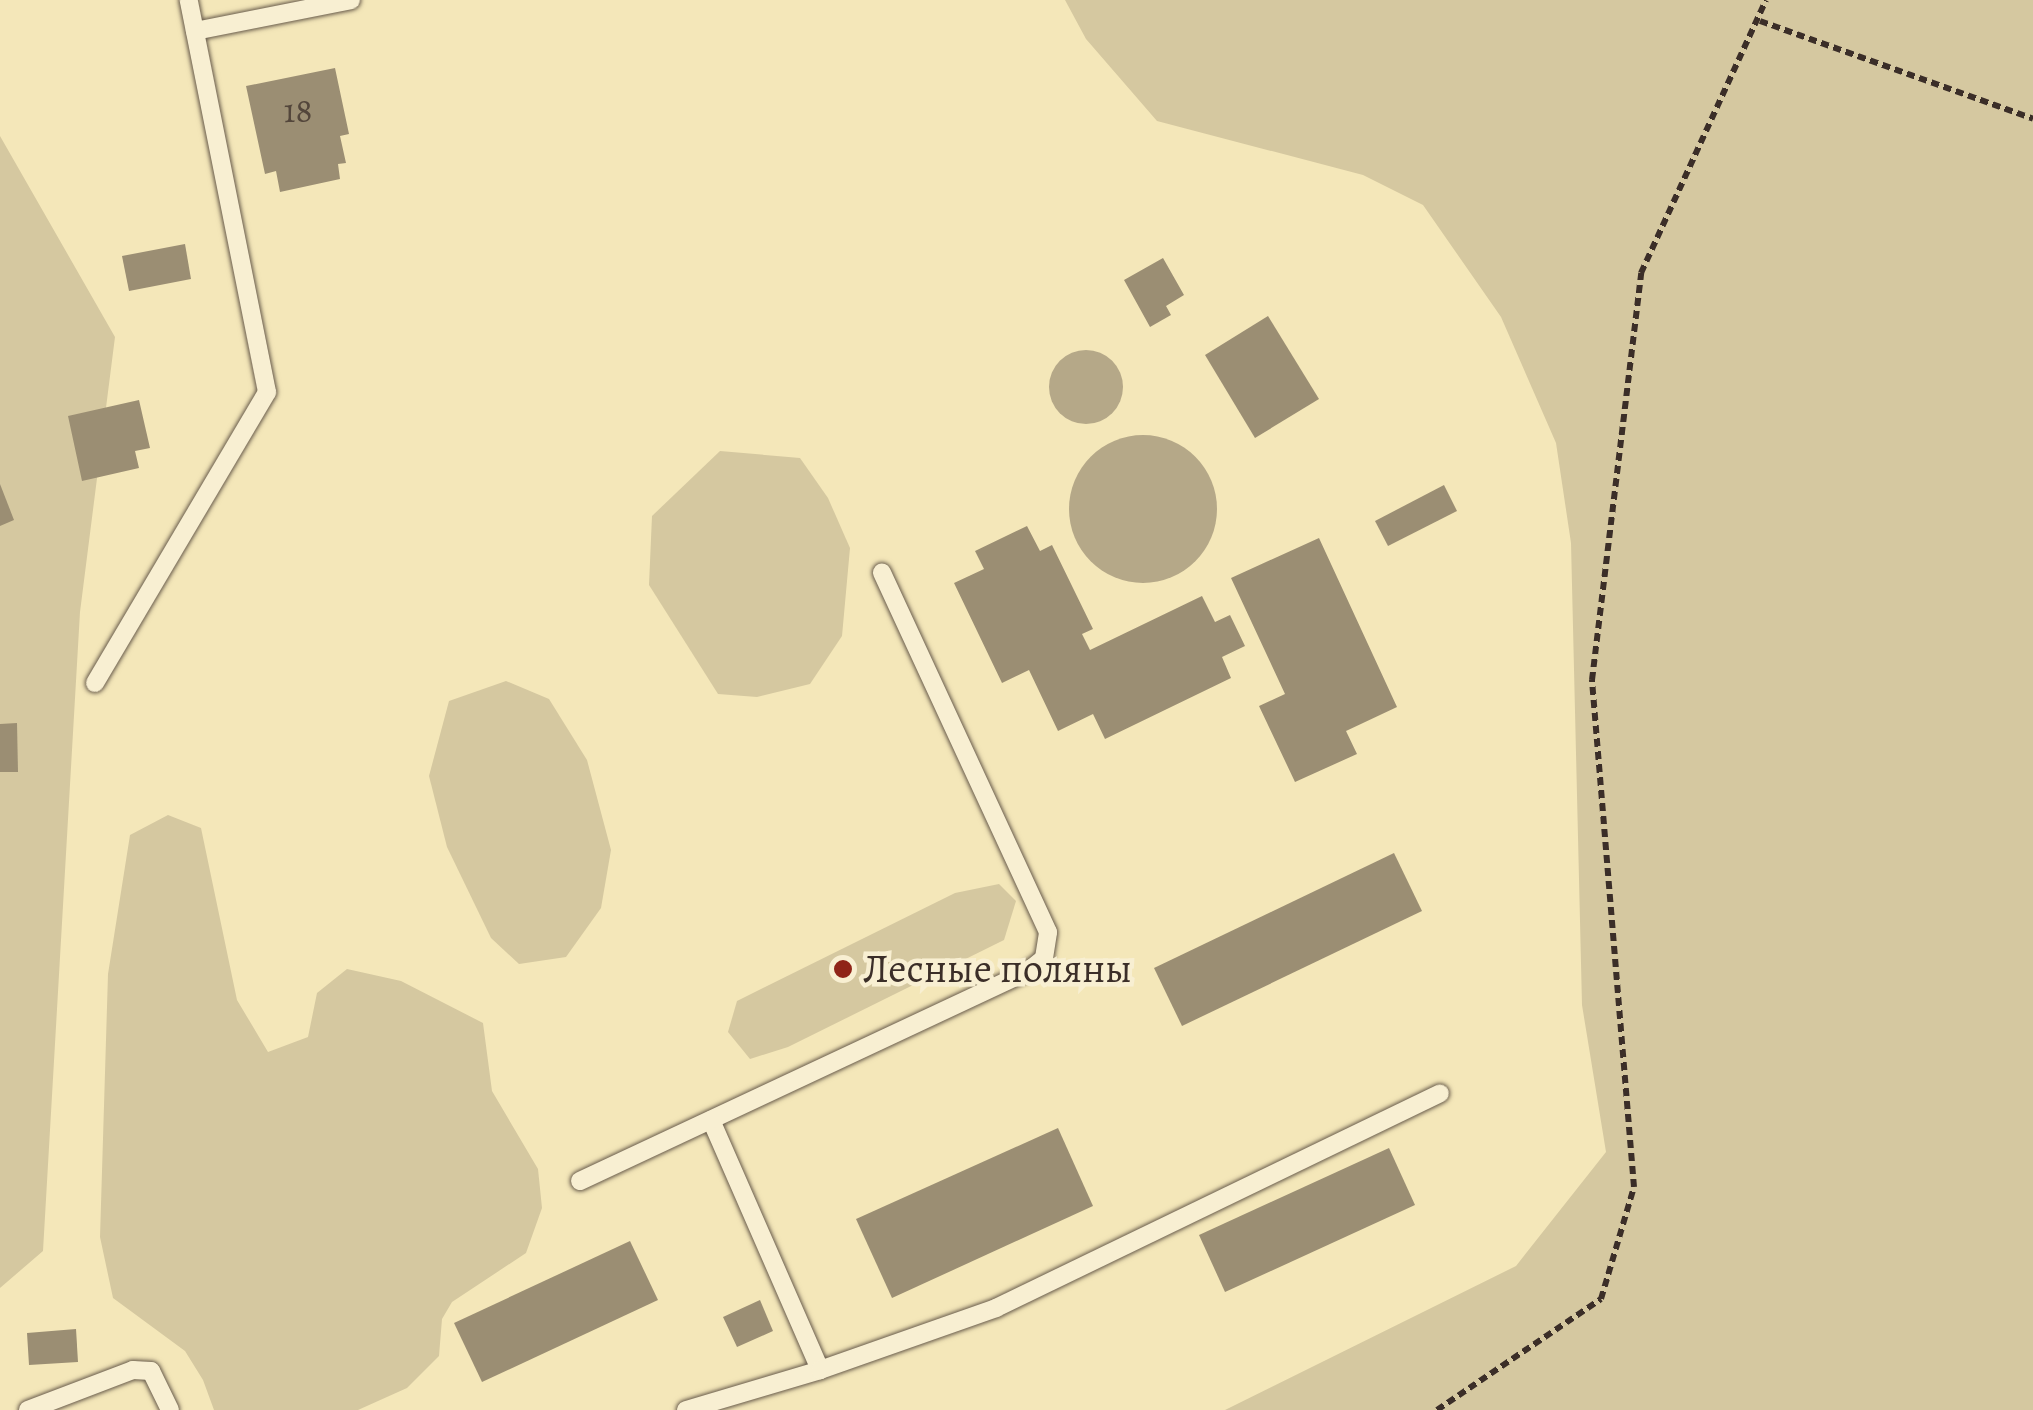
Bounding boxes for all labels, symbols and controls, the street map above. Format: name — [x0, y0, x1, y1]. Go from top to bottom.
house number: 18 — [284, 89, 312, 131]
place label: Лесные поляны — [863, 945, 1132, 993]
marker: Лесные поляны — [832, 958, 854, 980]

